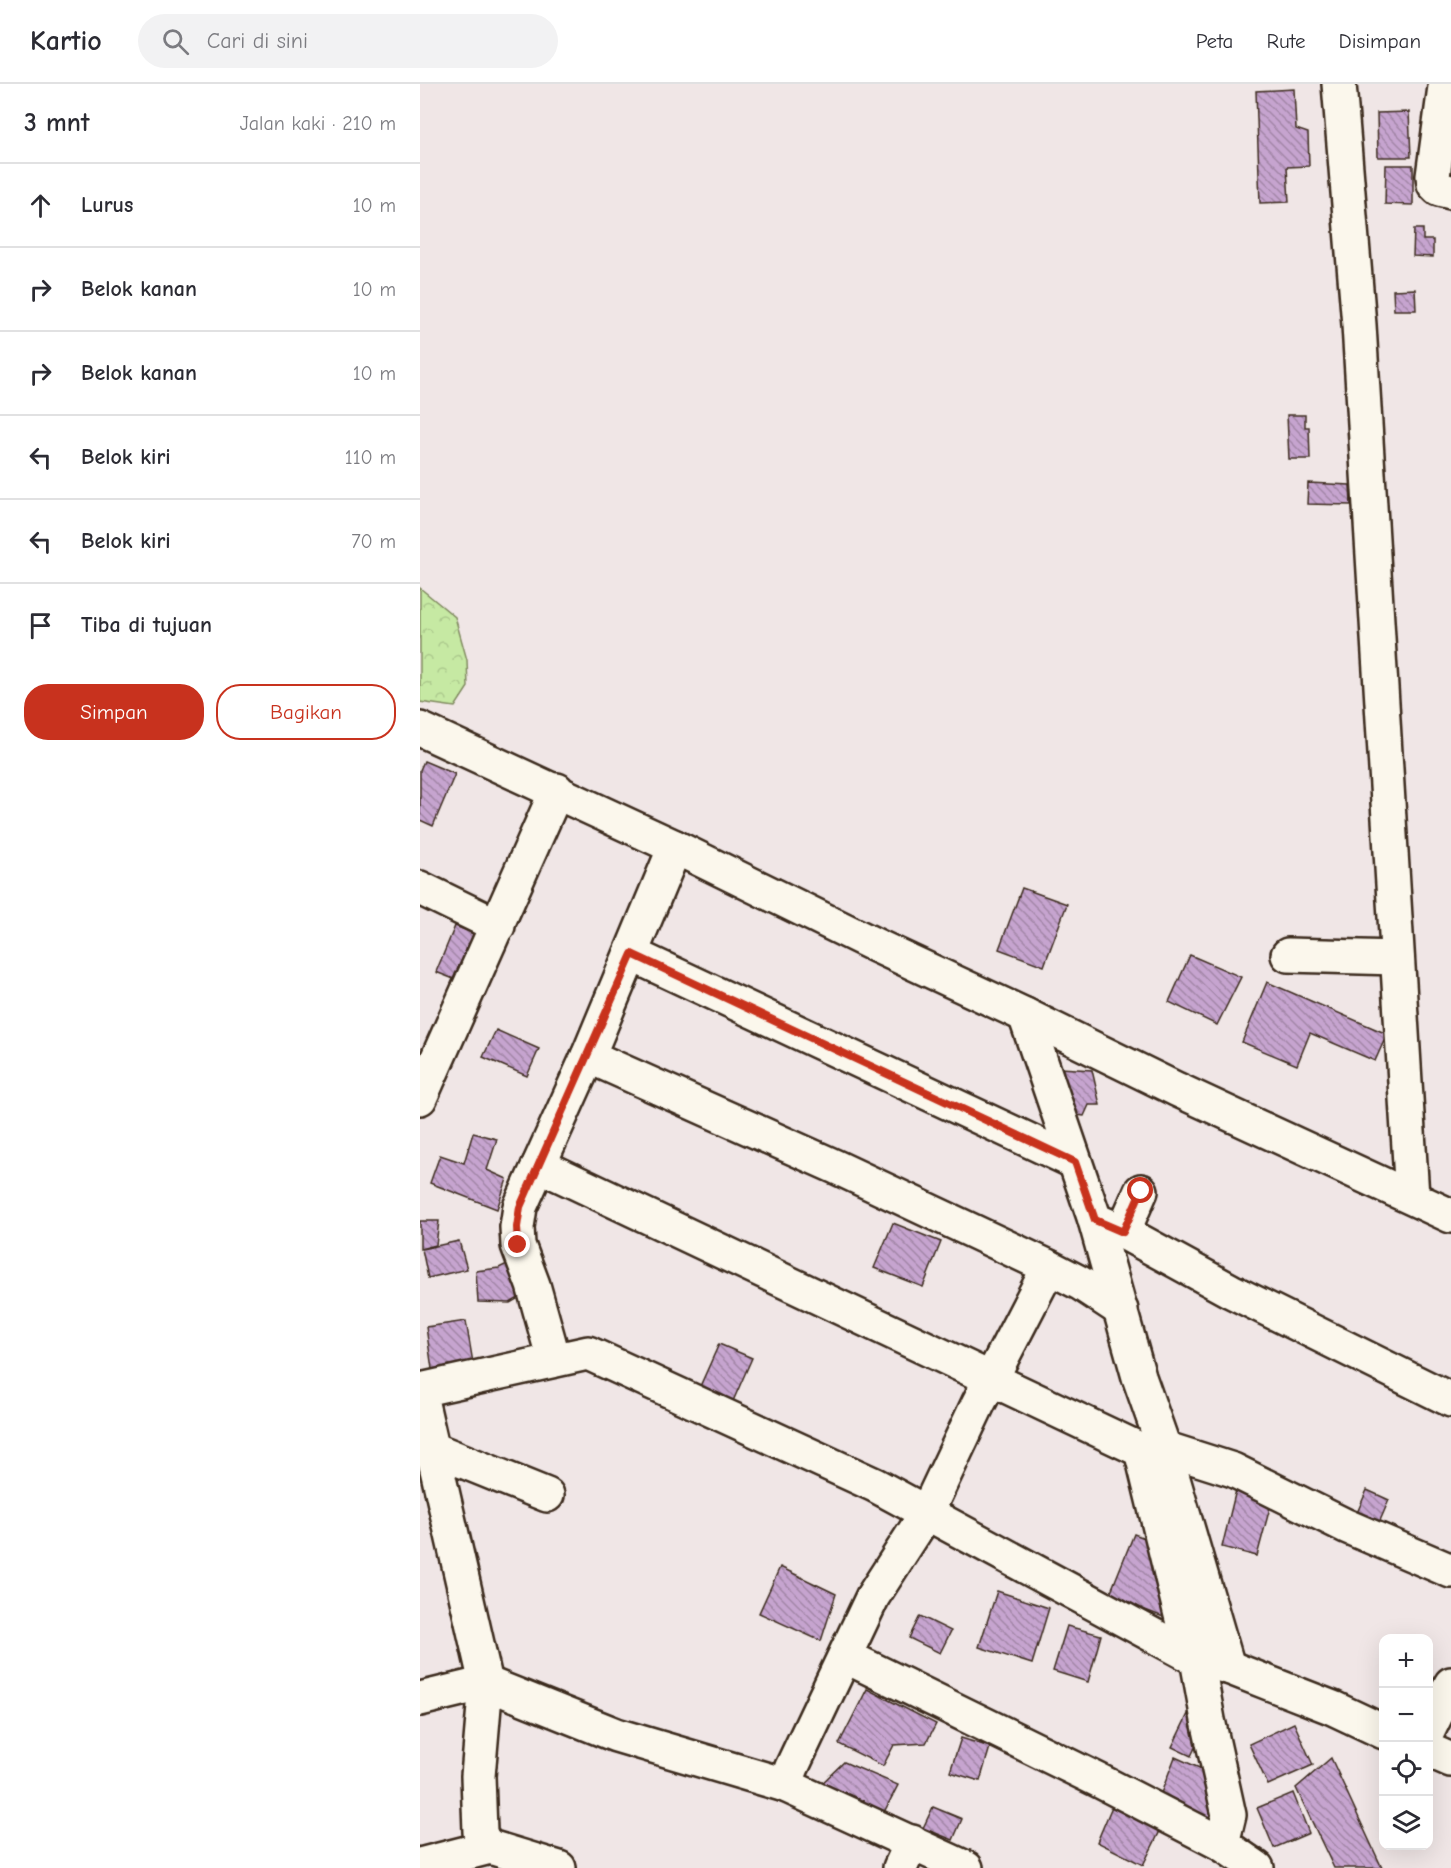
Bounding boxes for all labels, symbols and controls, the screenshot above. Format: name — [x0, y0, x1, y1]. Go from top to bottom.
search box — [138, 14, 558, 68]
text: Kartio — [30, 25, 102, 57]
icon: search — [159, 25, 192, 58]
text: Cari di sini — [207, 28, 308, 54]
text: Peta — [1196, 29, 1233, 53]
text: Rute — [1266, 29, 1306, 53]
text: Disimpan — [1339, 29, 1421, 53]
text: 3 mnt — [24, 108, 89, 138]
text: Jalan kaki · 210 m — [240, 112, 396, 135]
icon: ahead — [24, 189, 57, 222]
text: Lurus — [81, 192, 133, 218]
text: 10 m — [353, 194, 396, 217]
icon: right — [24, 273, 57, 306]
text: Belok kanan — [81, 276, 197, 302]
text: 10 m — [353, 278, 396, 301]
icon: right — [24, 357, 57, 390]
text: Belok kanan — [81, 360, 197, 386]
text: 10 m — [353, 362, 396, 385]
icon: left — [24, 441, 57, 474]
text: Belok kiri — [81, 444, 171, 470]
text: 110 m — [345, 446, 396, 469]
icon: left — [24, 525, 57, 558]
text: Belok kiri — [81, 528, 171, 554]
text: 70 m — [351, 530, 396, 553]
icon: arrive — [24, 609, 57, 642]
text: Tiba di tujuan — [81, 612, 212, 638]
button: Simpan — [24, 684, 204, 740]
button: Bagikan — [216, 684, 396, 740]
route start — [1127, 1177, 1153, 1203]
route end — [504, 1231, 530, 1257]
map controls — [1379, 1634, 1433, 1850]
button: + — [1379, 1634, 1433, 1688]
button: − — [1379, 1688, 1433, 1742]
button: locate — [1379, 1742, 1433, 1796]
button: layers — [1379, 1796, 1433, 1850]

